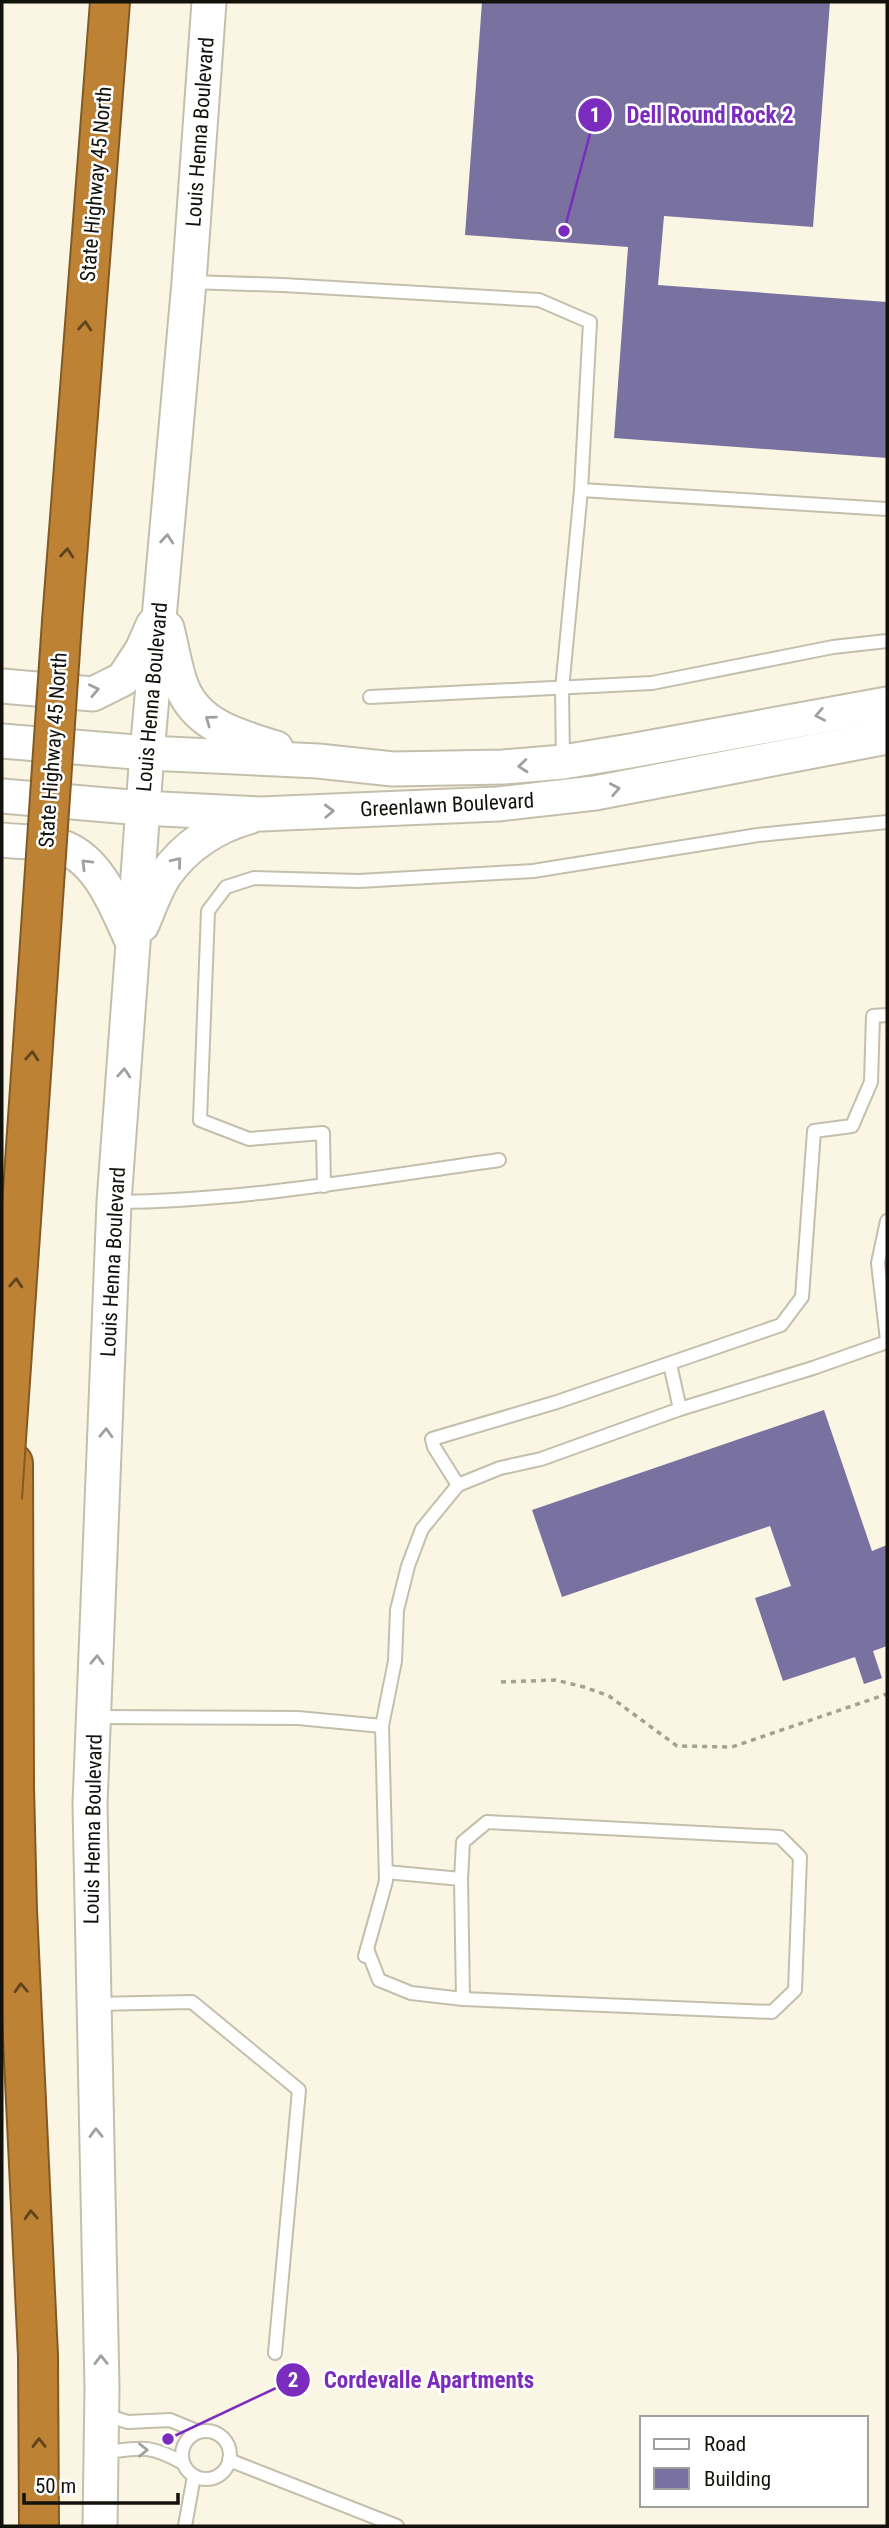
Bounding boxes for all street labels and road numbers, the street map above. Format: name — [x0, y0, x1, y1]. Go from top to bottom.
street label: Louis Henna Boulevard — [181, 36, 219, 228]
street label: State Highway 45 North — [76, 85, 116, 283]
street label: Louis Henna Boulevard — [132, 601, 172, 793]
street label: State Highway 45 North — [34, 651, 72, 849]
street label: Greenlawn Boulevard — [359, 788, 535, 822]
street label: Louis Henna Boulevard — [96, 1166, 130, 1358]
street label: Louis Henna Boulevard — [79, 1734, 107, 1924]

